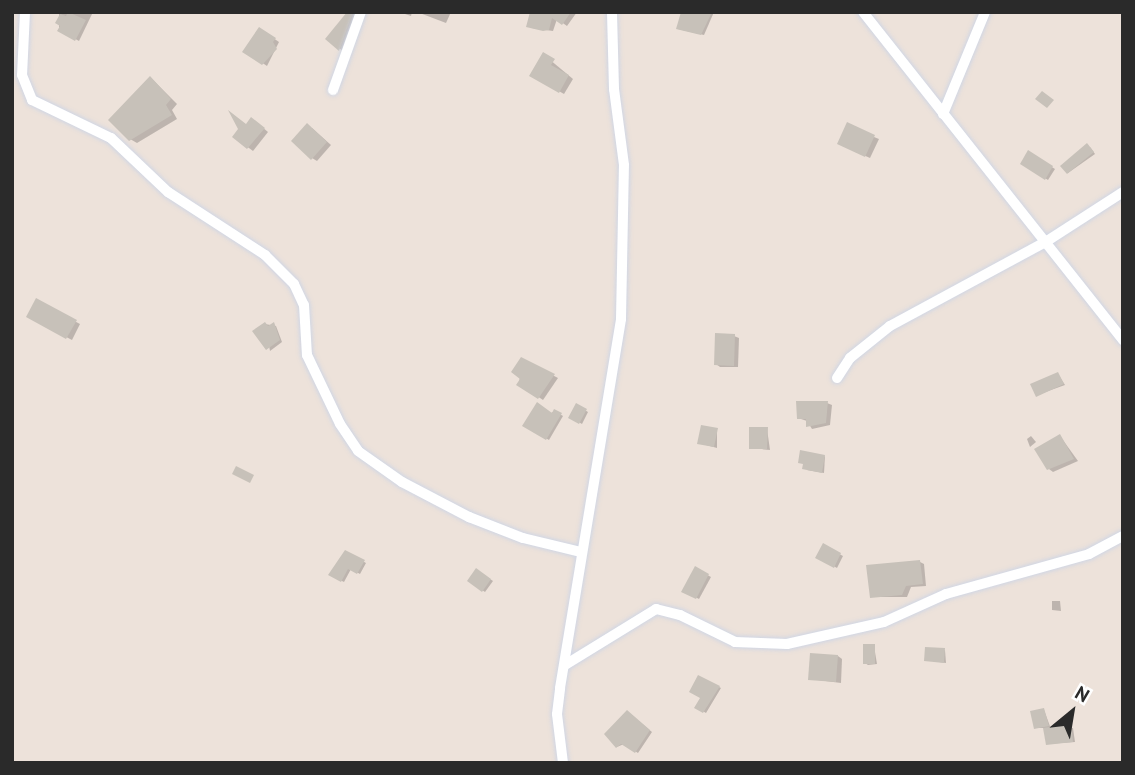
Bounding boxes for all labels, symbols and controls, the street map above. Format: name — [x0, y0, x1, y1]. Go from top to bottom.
north arrow — [1037, 677, 1107, 747]
text: N — [1071, 680, 1094, 707]

